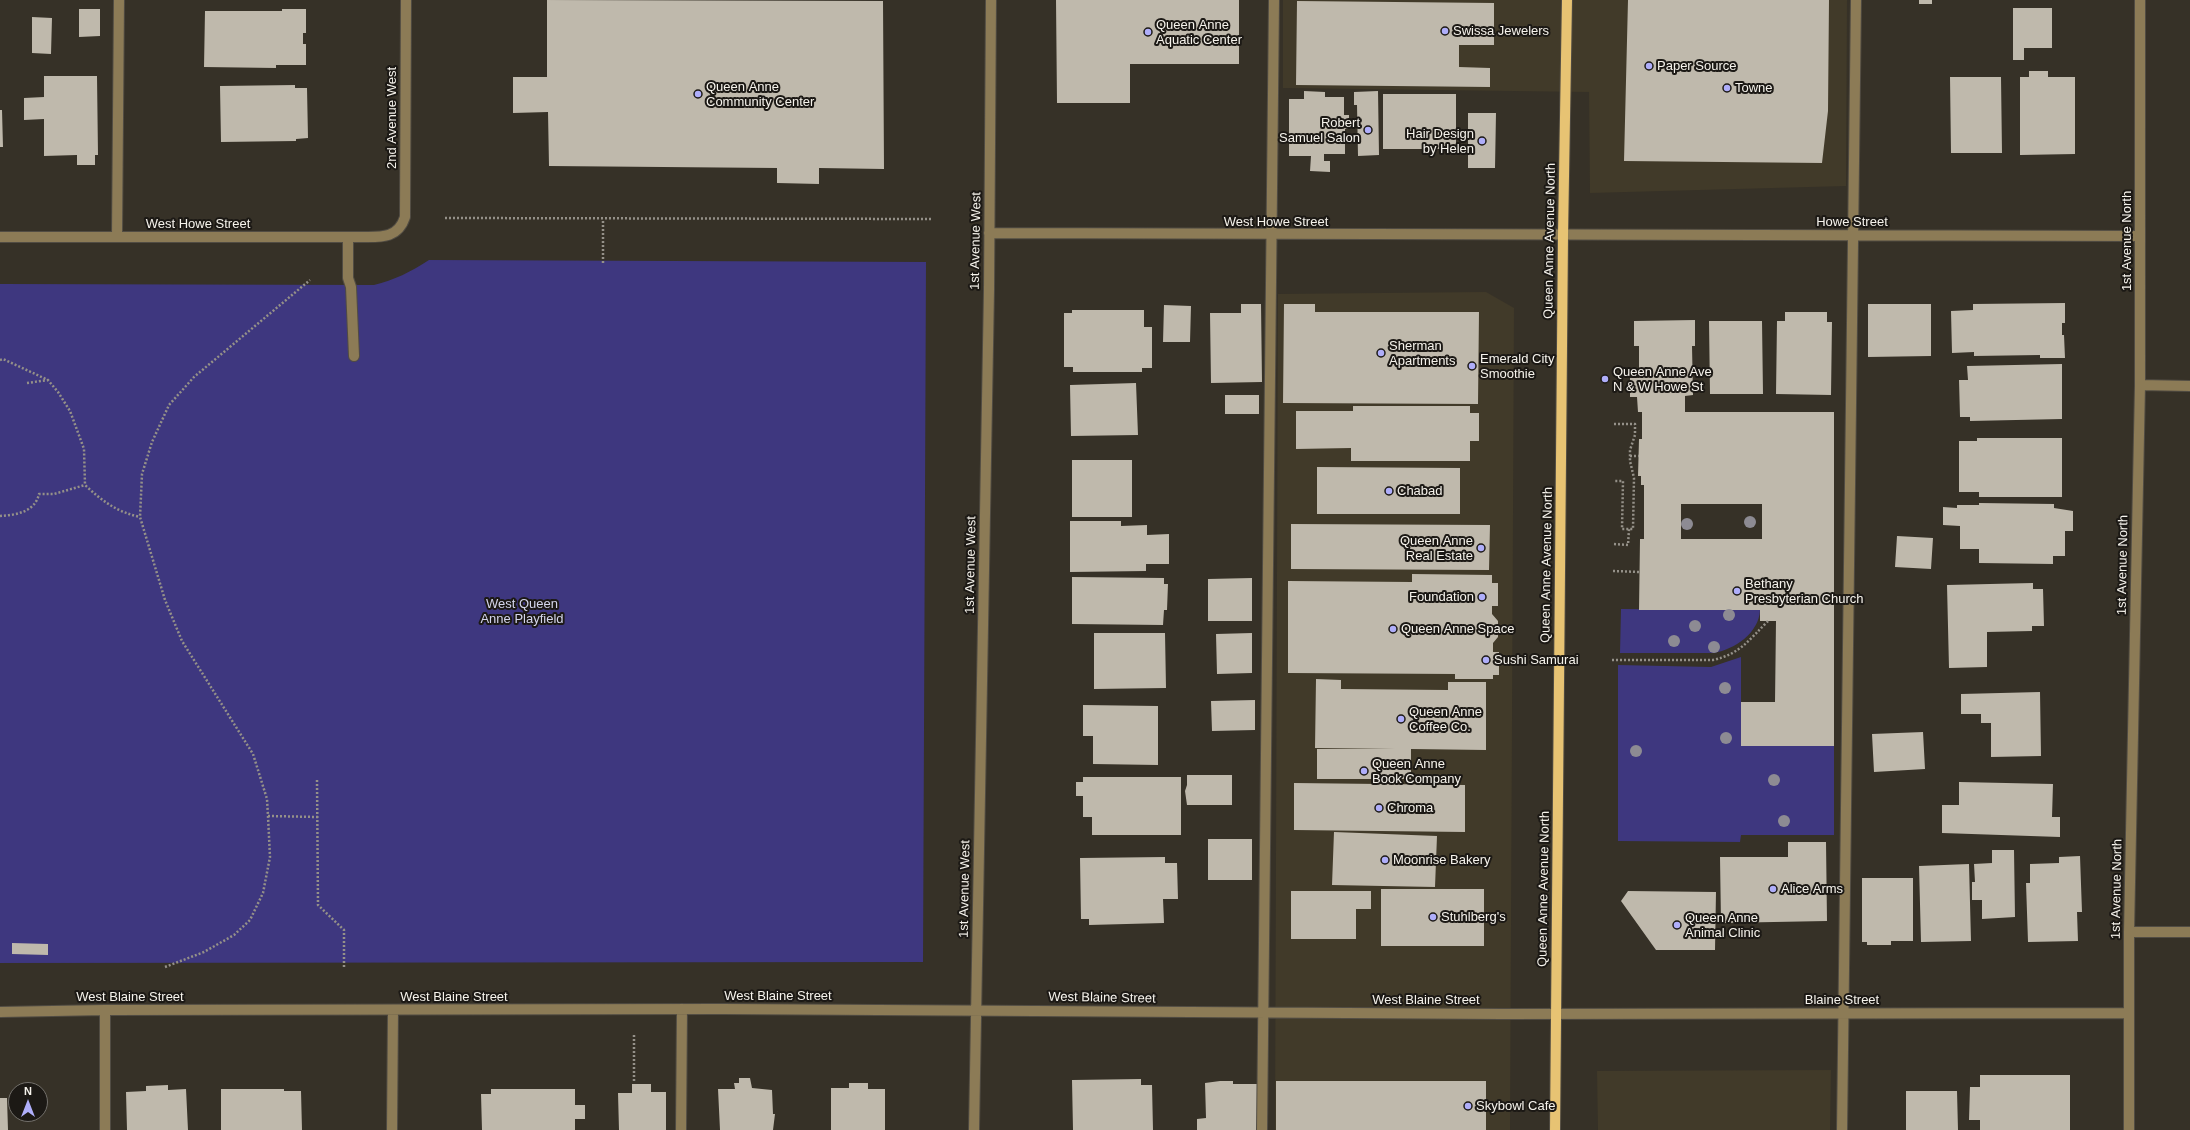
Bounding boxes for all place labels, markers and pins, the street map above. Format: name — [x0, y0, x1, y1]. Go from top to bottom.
place label: Queen Anne Aquatic Center — [1156, 17, 1242, 48]
place label: Swissa Jewelers — [1453, 23, 1549, 39]
marker: Swissa Jewelers — [1440, 26, 1450, 36]
marker: Queen Anne Aquatic Center — [1143, 27, 1153, 37]
place label: Paper Source — [1657, 58, 1736, 74]
marker: Paper Source — [1644, 61, 1654, 71]
place label: Queen Anne Community Center — [706, 79, 814, 110]
place label: Towne — [1735, 80, 1773, 96]
marker: Towne — [1722, 83, 1732, 93]
marker: Queen Anne Community Center — [693, 89, 703, 99]
place label: Robert Samuel Salon — [1279, 115, 1360, 146]
marker: Robert Samuel Salon — [1363, 125, 1373, 135]
place label: Hair Design by Helen — [1406, 126, 1474, 157]
marker: Hair Design by Helen — [1477, 136, 1487, 146]
place label: Sherman Apartments — [1389, 338, 1455, 369]
marker: Sherman Apartments — [1376, 348, 1386, 358]
place label: Emerald City Smoothie — [1480, 351, 1554, 382]
marker: Emerald City Smoothie — [1467, 361, 1477, 371]
place label: Queen Anne Ave N & W Howe St — [1613, 364, 1712, 395]
marker: Queen Anne Ave N & W Howe St — [1600, 374, 1610, 384]
place label: Chabad — [1397, 483, 1443, 499]
marker: Chabad — [1384, 486, 1394, 496]
place label: Queen Anne Real Estate — [1400, 533, 1473, 564]
marker: Queen Anne Real Estate — [1476, 543, 1486, 553]
place label: Bethany Presbyterian Church — [1745, 576, 1863, 607]
marker: Bethany Presbyterian Church — [1732, 586, 1742, 596]
place label: Foundation — [1409, 589, 1474, 605]
marker: Foundation — [1477, 592, 1487, 602]
place label: Queen Anne Space — [1401, 621, 1514, 637]
marker: Queen Anne Space — [1388, 624, 1398, 634]
place label: Sushi Samurai — [1494, 652, 1579, 668]
marker: Sushi Samurai — [1481, 655, 1491, 665]
place label: Queen Anne Coffee Co. — [1409, 704, 1482, 735]
marker: Queen Anne Coffee Co. — [1396, 714, 1406, 724]
place label: Queen Anne Book Company — [1372, 756, 1461, 787]
marker: Queen Anne Book Company — [1359, 766, 1369, 776]
place label: Chroma — [1387, 800, 1433, 816]
marker: Chroma — [1374, 803, 1384, 813]
place label: Moonrise Bakery — [1393, 852, 1491, 868]
marker: Moonrise Bakery — [1380, 855, 1390, 865]
place label: Alice Arms — [1781, 881, 1843, 897]
marker: Alice Arms — [1768, 884, 1778, 894]
place label: Stuhlberg's — [1441, 909, 1506, 925]
place label: Queen Anne Animal Clinic — [1685, 910, 1760, 941]
marker: Stuhlberg's — [1428, 912, 1438, 922]
marker: Queen Anne Animal Clinic — [1672, 920, 1682, 930]
place label: Skybowl Cafe — [1476, 1098, 1555, 1114]
marker: Skybowl Cafe — [1463, 1101, 1473, 1111]

